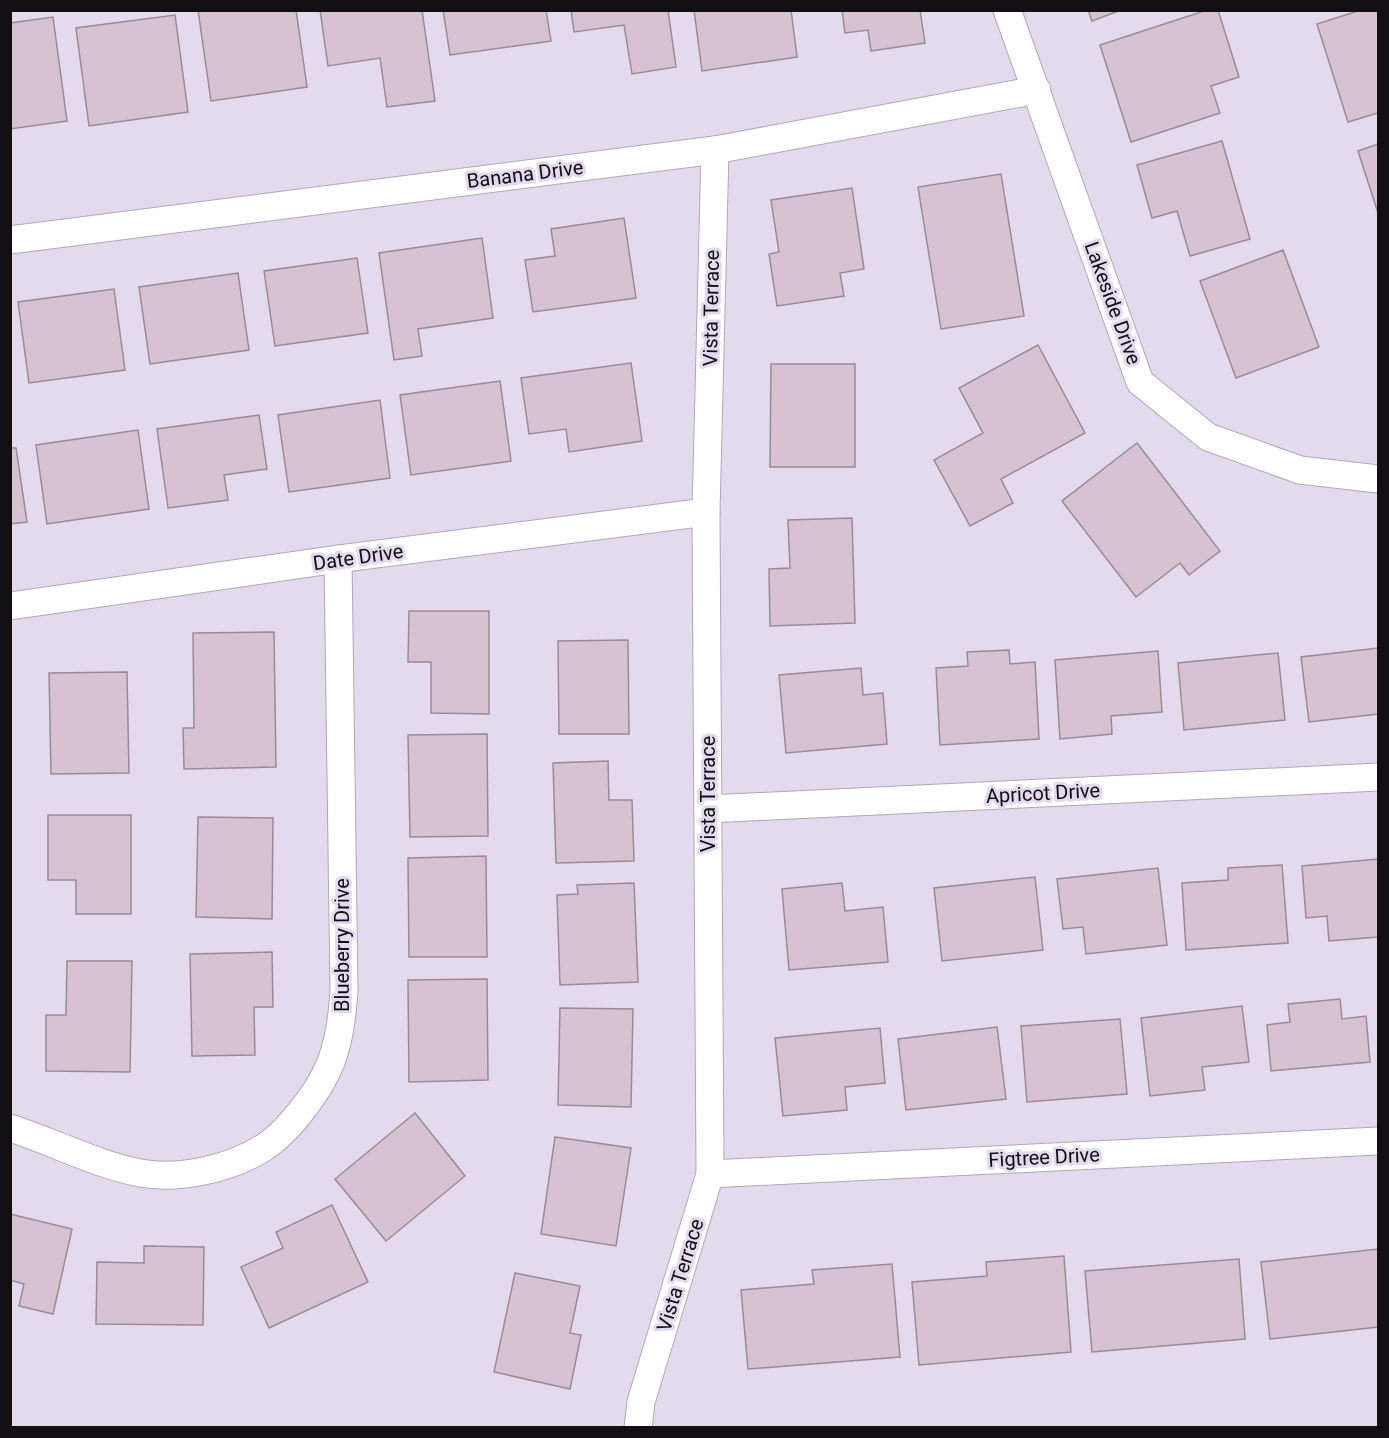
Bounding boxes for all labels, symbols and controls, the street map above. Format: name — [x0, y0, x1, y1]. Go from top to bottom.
street label: Banana Drive — [465, 155, 585, 193]
street label: Lakeside Drive — [1080, 238, 1146, 368]
street label: Vista Terrace — [698, 249, 724, 367]
street label: Date Drive — [311, 539, 405, 575]
street label: Vista Terrace — [696, 736, 720, 852]
street label: Apricot Drive — [985, 778, 1101, 808]
street label: Blueberry Drive — [330, 878, 354, 1012]
street label: Figtree Drive — [988, 1142, 1100, 1172]
street label: Vista Terrace — [651, 1216, 709, 1334]

